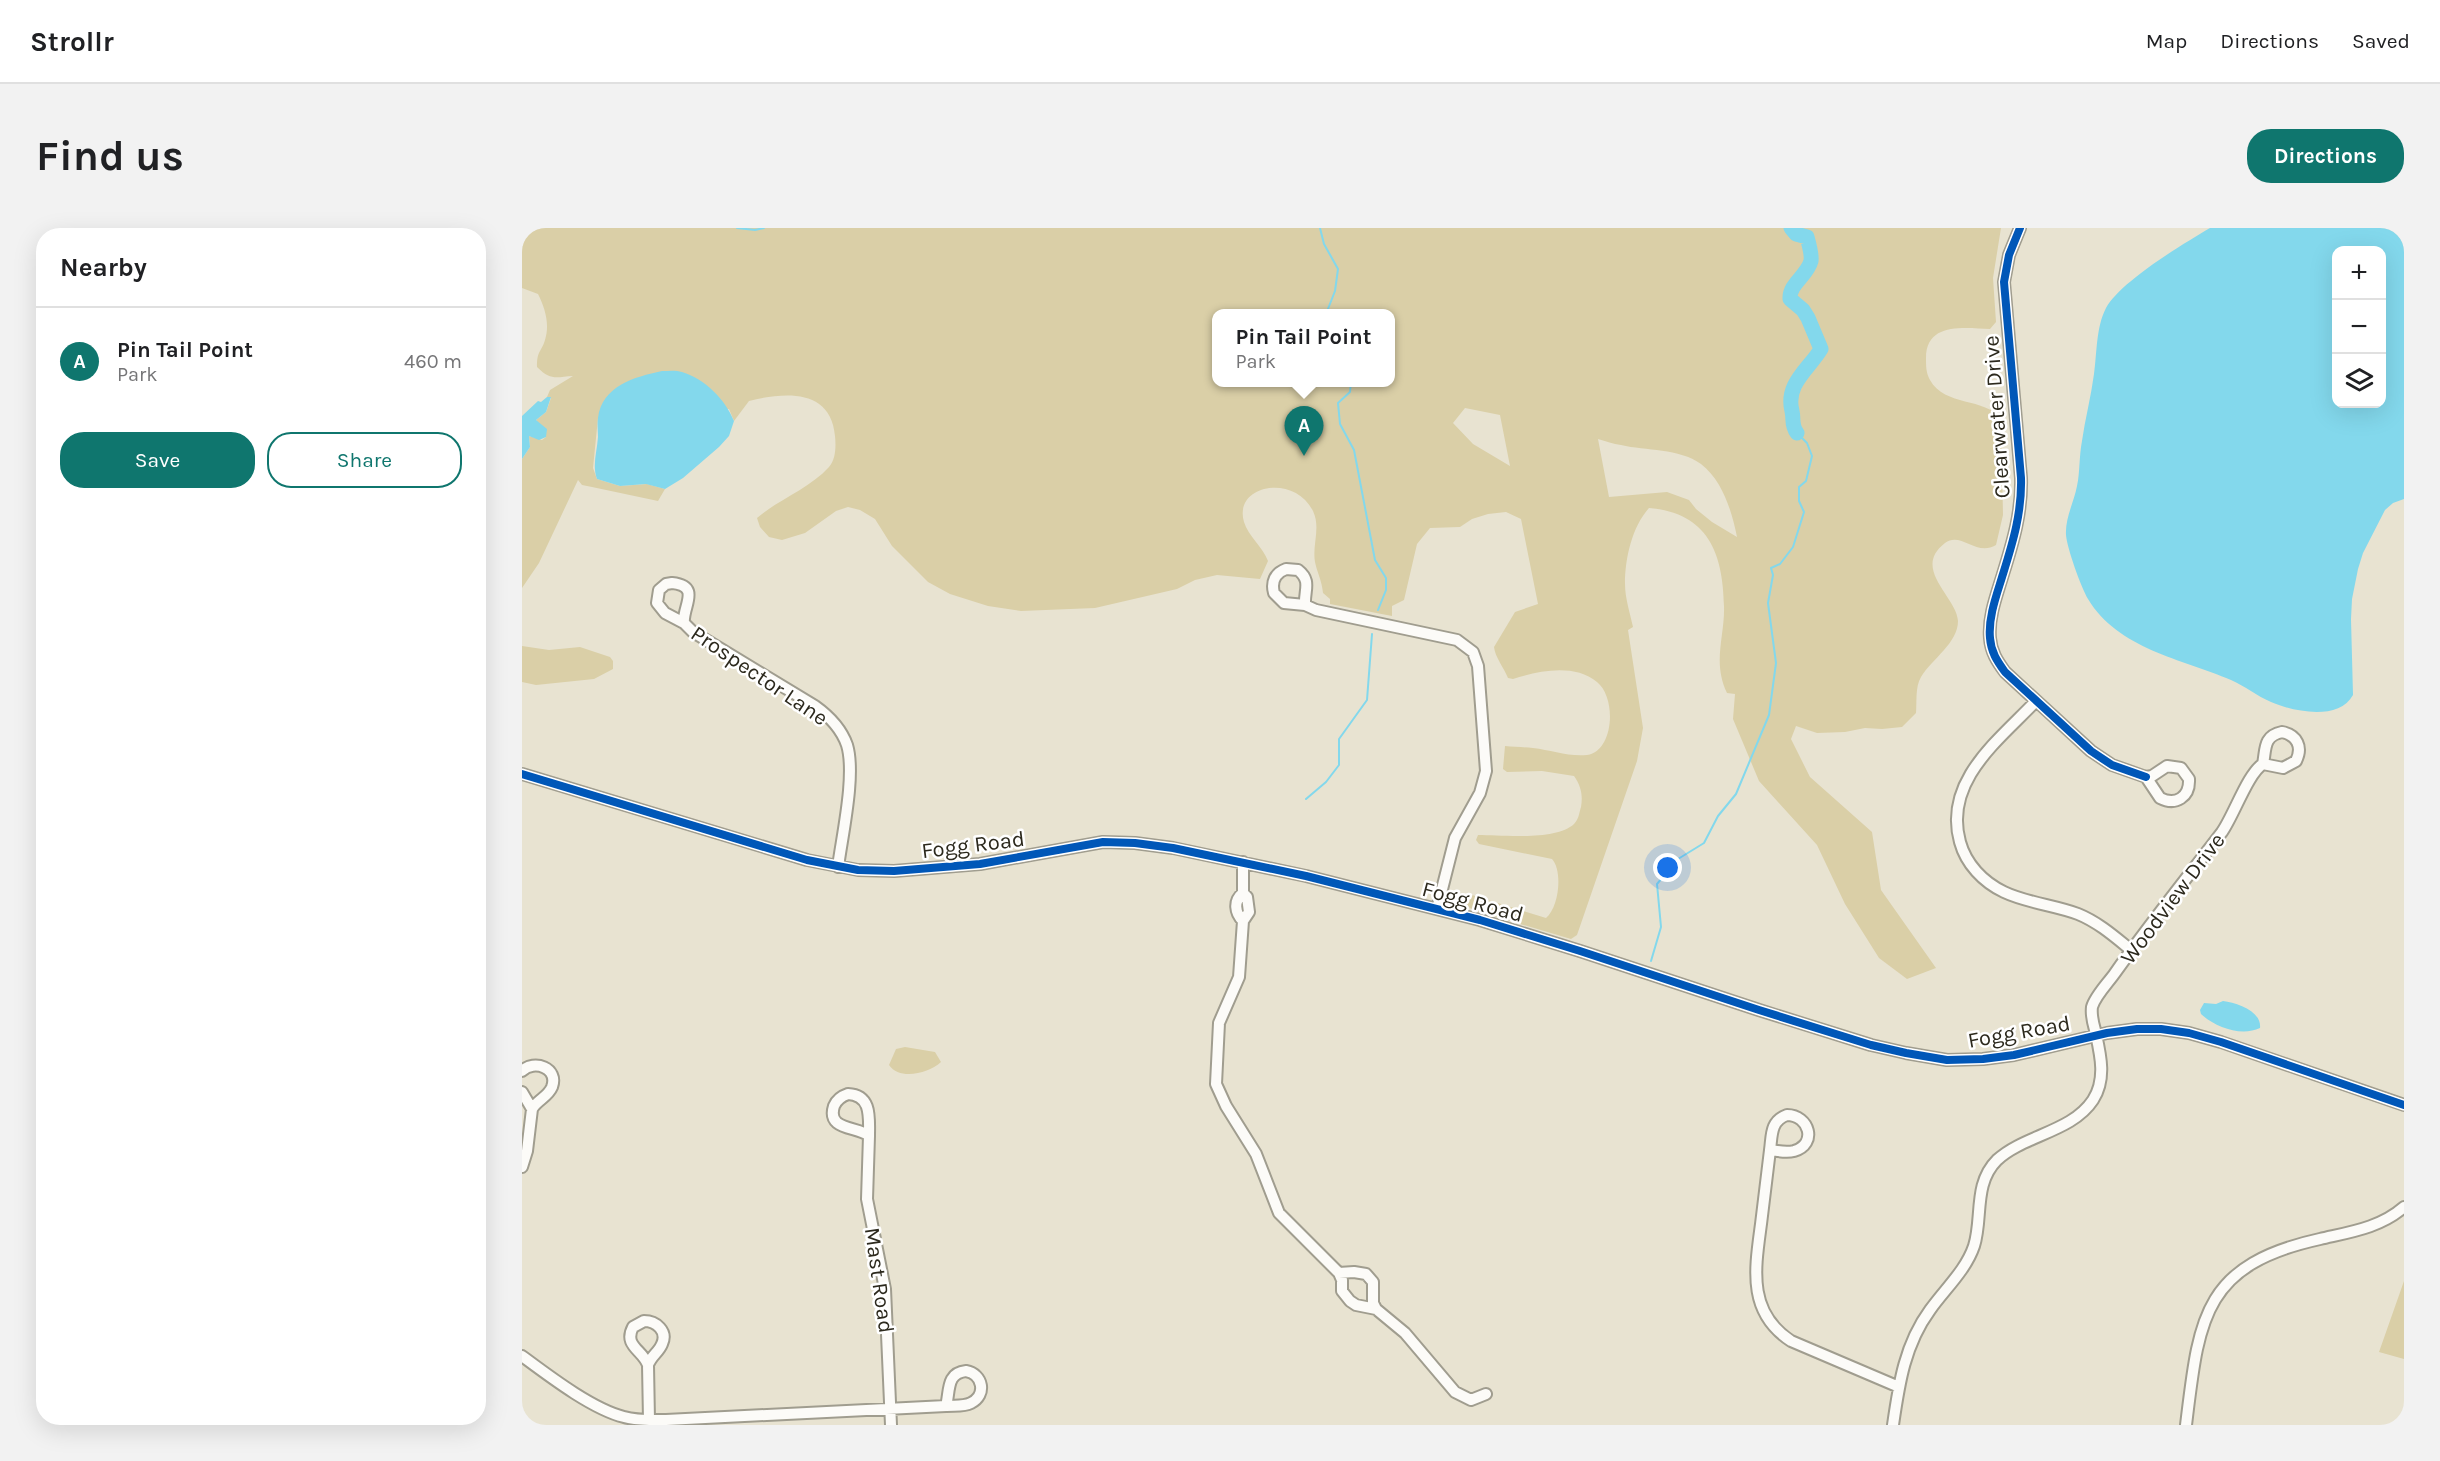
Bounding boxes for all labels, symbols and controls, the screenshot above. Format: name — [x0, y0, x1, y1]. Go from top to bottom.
text: Strollr — [30, 25, 114, 58]
text: Map — [2146, 29, 2187, 53]
text: Directions — [2220, 29, 2319, 53]
text: Saved — [2352, 29, 2410, 53]
button: Directions — [2247, 129, 2404, 183]
text: Find us — [36, 131, 184, 181]
map controls — [2332, 246, 2386, 408]
button: + — [2332, 246, 2386, 300]
text: Nearby — [60, 252, 147, 283]
button: − — [2332, 300, 2386, 354]
popup — [1212, 309, 1395, 387]
text: Pin Tail Point — [1235, 324, 1372, 350]
street label: Clearwater Drive — [1978, 335, 2016, 499]
text: Pin Tail Point — [117, 337, 253, 363]
text: A — [73, 350, 86, 373]
text: 460 m — [404, 350, 462, 373]
text: Park — [1235, 350, 1276, 373]
button: layers — [2332, 354, 2386, 408]
text: Park — [117, 363, 158, 386]
pin: A — [1284, 406, 1324, 456]
button: Save — [60, 432, 255, 488]
button: Share — [267, 432, 462, 488]
street label: Prospector Lane — [686, 620, 833, 731]
street label: Fogg Road — [920, 826, 1026, 864]
street label: Woodview Drive — [2115, 828, 2231, 969]
your location — [1653, 853, 1682, 882]
street label: Fogg Road — [1419, 876, 1526, 928]
street label: Fogg Road — [1966, 1010, 2072, 1054]
street label: Mast Road — [859, 1226, 899, 1335]

